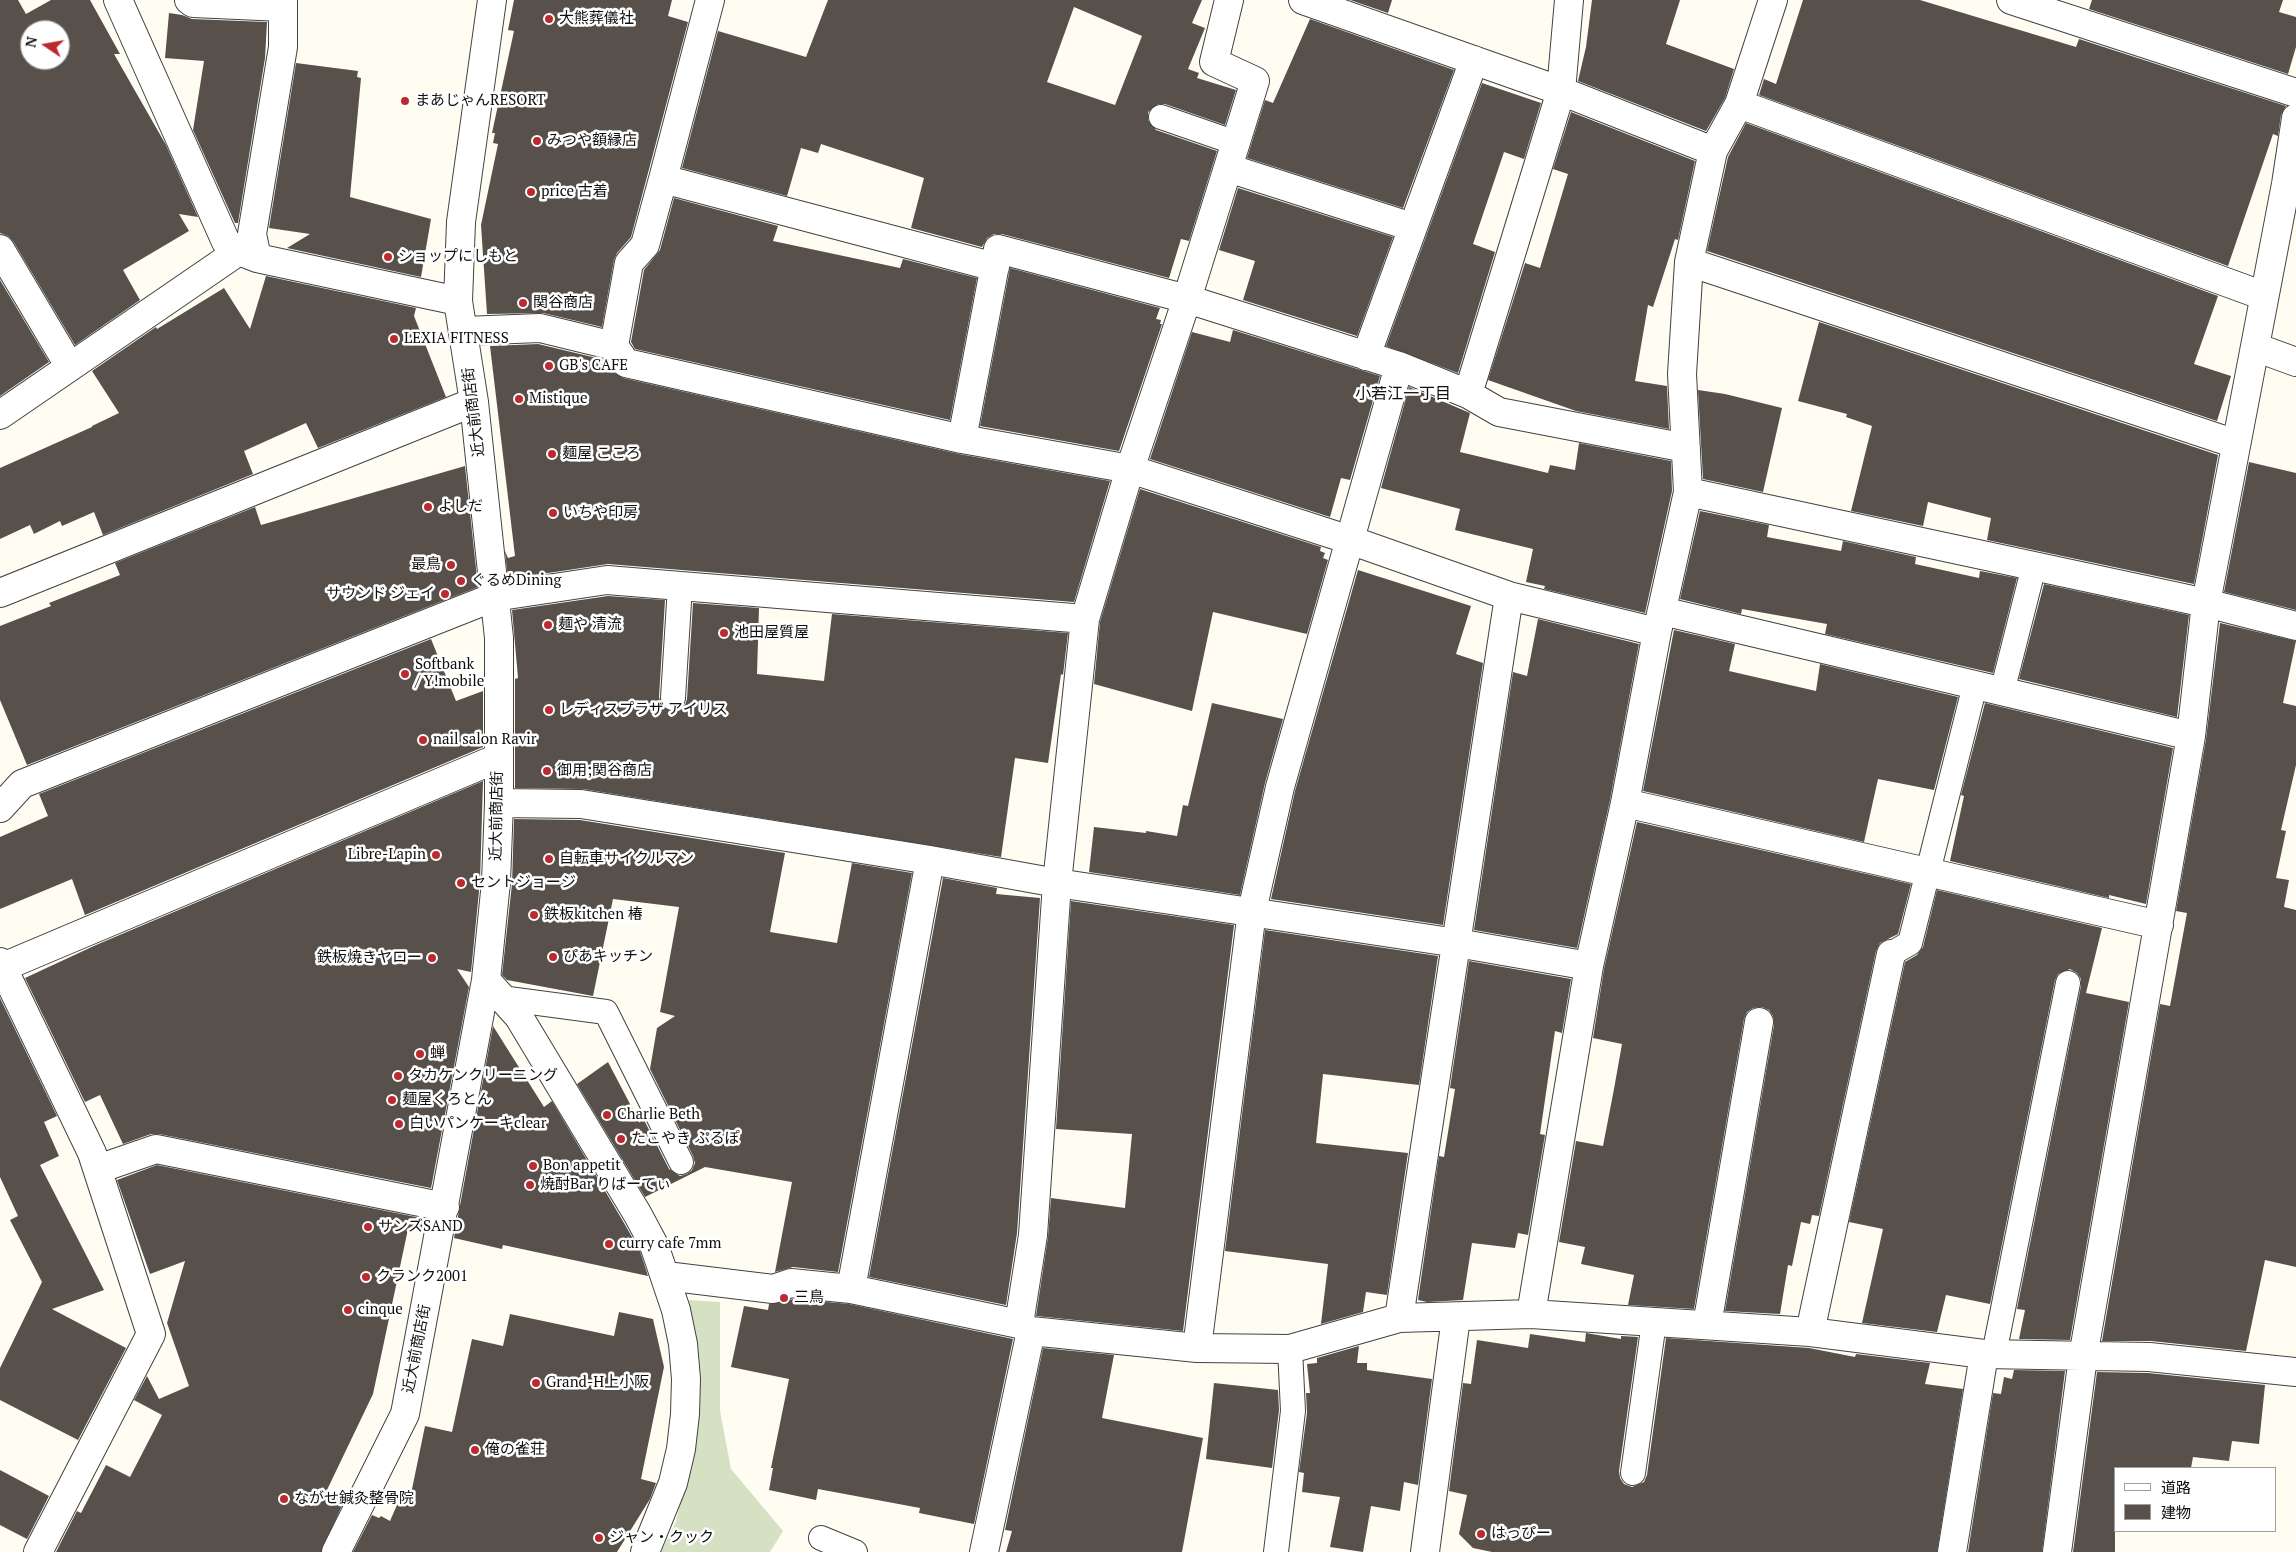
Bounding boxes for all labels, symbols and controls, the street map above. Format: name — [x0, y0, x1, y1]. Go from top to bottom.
place label: 大熊葬儀社 — [559, 10, 634, 28]
marker: 大熊葬儀社 — [543, 13, 555, 25]
north arrow — [20, 20, 70, 70]
text: N — [20, 35, 41, 49]
place label: まあじゃんRESORT — [415, 92, 546, 110]
marker: まあじゃんRESORT — [399, 95, 411, 107]
place label: みつや額縁店 — [547, 132, 637, 150]
marker: みつや額縁店 — [531, 135, 543, 147]
place label: price 古着 — [541, 183, 608, 201]
marker: price 古着 — [525, 186, 537, 198]
place label: ショップにしもと — [398, 248, 518, 266]
marker: ショップにしもと — [382, 251, 394, 263]
place label: 関谷商店 — [533, 294, 593, 312]
marker: 関谷商店 — [517, 297, 529, 309]
place label: LEXIA FITNESS — [404, 330, 509, 348]
marker: LEXIA FITNESS — [388, 333, 400, 345]
place label: GB's CAFE — [559, 357, 628, 375]
marker: GB's CAFE — [543, 360, 555, 372]
street label: 近大前商店街 — [460, 366, 488, 458]
district label: 小若江一丁目 — [1355, 384, 1451, 404]
place label: Mistique — [529, 390, 587, 408]
marker: Mistique — [513, 393, 525, 405]
place label: 麺屋 こころ — [562, 445, 641, 463]
marker: 麺屋 こころ — [546, 448, 558, 460]
place label: よしだ — [438, 498, 483, 516]
marker: よしだ — [422, 501, 434, 513]
place label: いちや印房 — [563, 504, 638, 522]
marker: いちや印房 — [547, 507, 559, 519]
place label: 最鳥 — [411, 556, 441, 574]
marker: 最鳥 — [445, 559, 457, 571]
place label: ぐるめDining — [471, 572, 561, 590]
marker: ぐるめDining — [455, 575, 467, 587]
place label: サウンド ジェイ — [326, 585, 435, 603]
marker: サウンド ジェイ — [439, 588, 451, 600]
place label: 麺や 清流 — [558, 616, 622, 634]
marker: 麺や 清流 — [542, 619, 554, 631]
place label: 池田屋質屋 — [734, 624, 809, 642]
marker: 池田屋質屋 — [718, 627, 730, 639]
place label: Softbank / Y!mobile — [415, 656, 484, 691]
marker: Softbank / Y!mobile — [399, 668, 411, 680]
place label: レディスプラザ アイリス — [559, 701, 728, 719]
marker: レディスプラザ アイリス — [543, 704, 555, 716]
place label: nail salon Ravir — [433, 731, 537, 749]
marker: nail salon Ravir — [417, 734, 429, 746]
place label: 御用;関谷商店 — [557, 762, 652, 780]
marker: 御用;関谷商店 — [541, 765, 553, 777]
street label: 近大前商店街 — [487, 771, 507, 861]
place label: Libre-Lapin — [348, 846, 426, 864]
marker: Libre-Lapin — [430, 849, 442, 861]
place label: 自転車サイクルマン — [559, 850, 694, 868]
marker: 自転車サイクルマン — [543, 853, 555, 865]
place label: セントジョージ — [471, 874, 576, 892]
marker: セントジョージ — [455, 877, 467, 889]
place label: 鉄板kitchen 椿 — [544, 906, 643, 924]
marker: 鉄板kitchen 椿 — [528, 909, 540, 921]
place label: ぴあキッチン — [563, 948, 653, 966]
place label: 鉄板焼きヤロー — [317, 949, 422, 967]
marker: ぴあキッチン — [547, 951, 559, 963]
marker: 鉄板焼きヤロー — [426, 952, 438, 964]
place label: 蝉 — [430, 1045, 445, 1063]
marker: 蝉 — [414, 1048, 426, 1060]
place label: タカケンクリーニング — [408, 1067, 558, 1085]
marker: タカケンクリーニング — [392, 1070, 404, 1082]
place label: 麺屋くろとん — [402, 1091, 492, 1109]
marker: 麺屋くろとん — [386, 1094, 398, 1106]
place label: Charlie Beth — [617, 1106, 700, 1124]
marker: Charlie Beth — [601, 1109, 613, 1121]
place label: 白いパンケーキclear — [409, 1115, 546, 1133]
marker: 白いパンケーキclear — [393, 1118, 405, 1130]
place label: たこやき ぷるぽ — [631, 1130, 740, 1148]
marker: たこやき ぷるぽ — [615, 1133, 627, 1145]
place label: Bon appetit — [543, 1157, 621, 1175]
marker: Bon appetit — [527, 1160, 539, 1172]
place label: 焼酎Bar りばーてぃ — [540, 1176, 671, 1194]
marker: 焼酎Bar りばーてぃ — [524, 1179, 536, 1191]
place label: サンズSAND — [378, 1218, 463, 1236]
marker: サンズSAND — [362, 1221, 374, 1233]
place label: curry cafe 7mm — [619, 1235, 721, 1253]
marker: curry cafe 7mm — [603, 1238, 615, 1250]
place label: クランク2001 — [376, 1268, 468, 1286]
marker: クランク2001 — [360, 1271, 372, 1283]
place label: 三鳥 — [794, 1289, 824, 1307]
marker: 三鳥 — [778, 1292, 790, 1304]
place label: cinque — [358, 1301, 403, 1319]
street label: 近大前商店街 — [400, 1303, 434, 1395]
marker: cinque — [342, 1304, 354, 1316]
place label: Grand-H上小阪 — [546, 1374, 649, 1392]
marker: Grand-H上小阪 — [530, 1377, 542, 1389]
place label: 俺の雀荘 — [485, 1441, 545, 1459]
marker: 俺の雀荘 — [469, 1444, 481, 1456]
legend — [2114, 1467, 2276, 1532]
text: 道路 — [2161, 1477, 2191, 1497]
place label: ながせ鍼灸整骨院 — [294, 1490, 414, 1508]
marker: ながせ鍼灸整骨院 — [278, 1493, 290, 1505]
text: 建物 — [2161, 1502, 2191, 1522]
place label: はっぴー — [1491, 1525, 1551, 1543]
marker: はっぴー — [1475, 1528, 1487, 1540]
place label: ジャン・クック — [609, 1529, 714, 1547]
marker: ジャン・クック — [593, 1532, 605, 1544]

